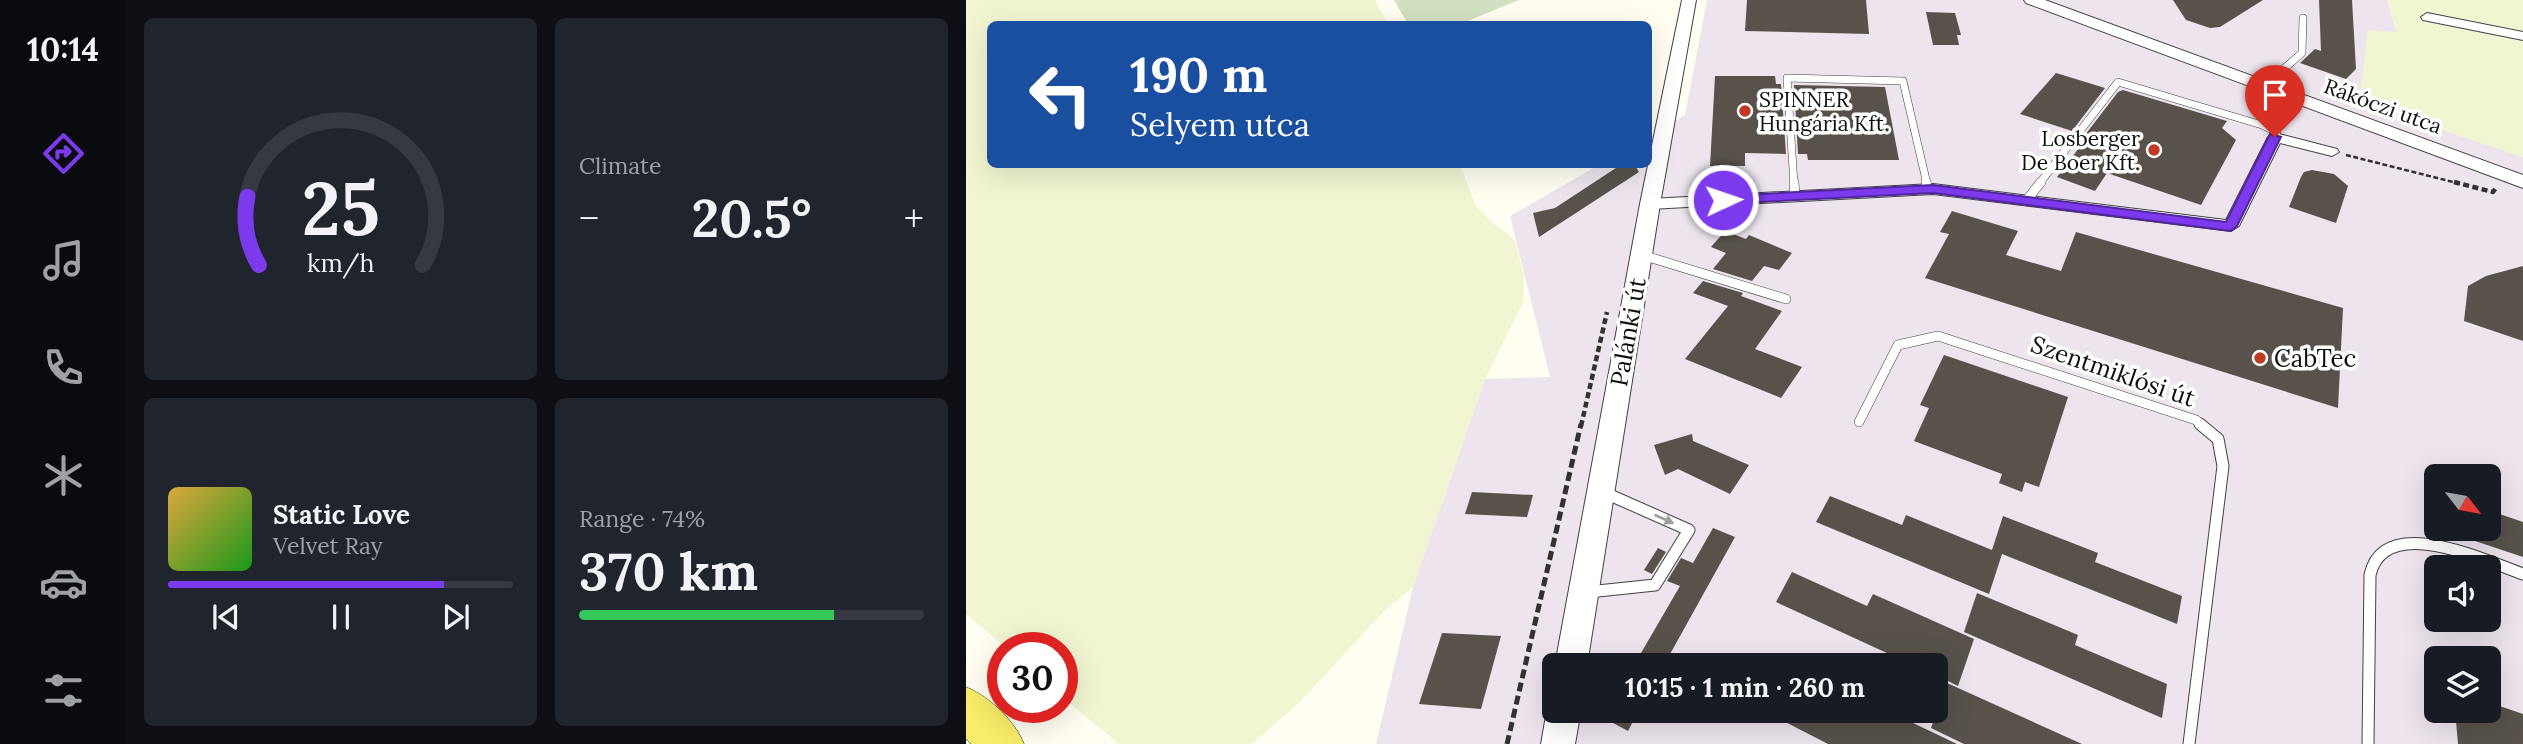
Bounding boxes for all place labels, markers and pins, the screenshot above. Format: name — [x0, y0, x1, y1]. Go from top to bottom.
pin — [2245, 65, 2305, 137]
place label: SPINNER Hungária Kft. — [1759, 86, 1889, 137]
marker: SPINNER Hungária Kft. — [1737, 103, 1753, 119]
place label: Losberger De Boer Kft. — [2021, 125, 2140, 176]
marker: Losberger De Boer Kft. — [2146, 142, 2162, 158]
place label: CabTec — [2274, 343, 2356, 374]
marker: CabTec — [2252, 350, 2268, 366]

